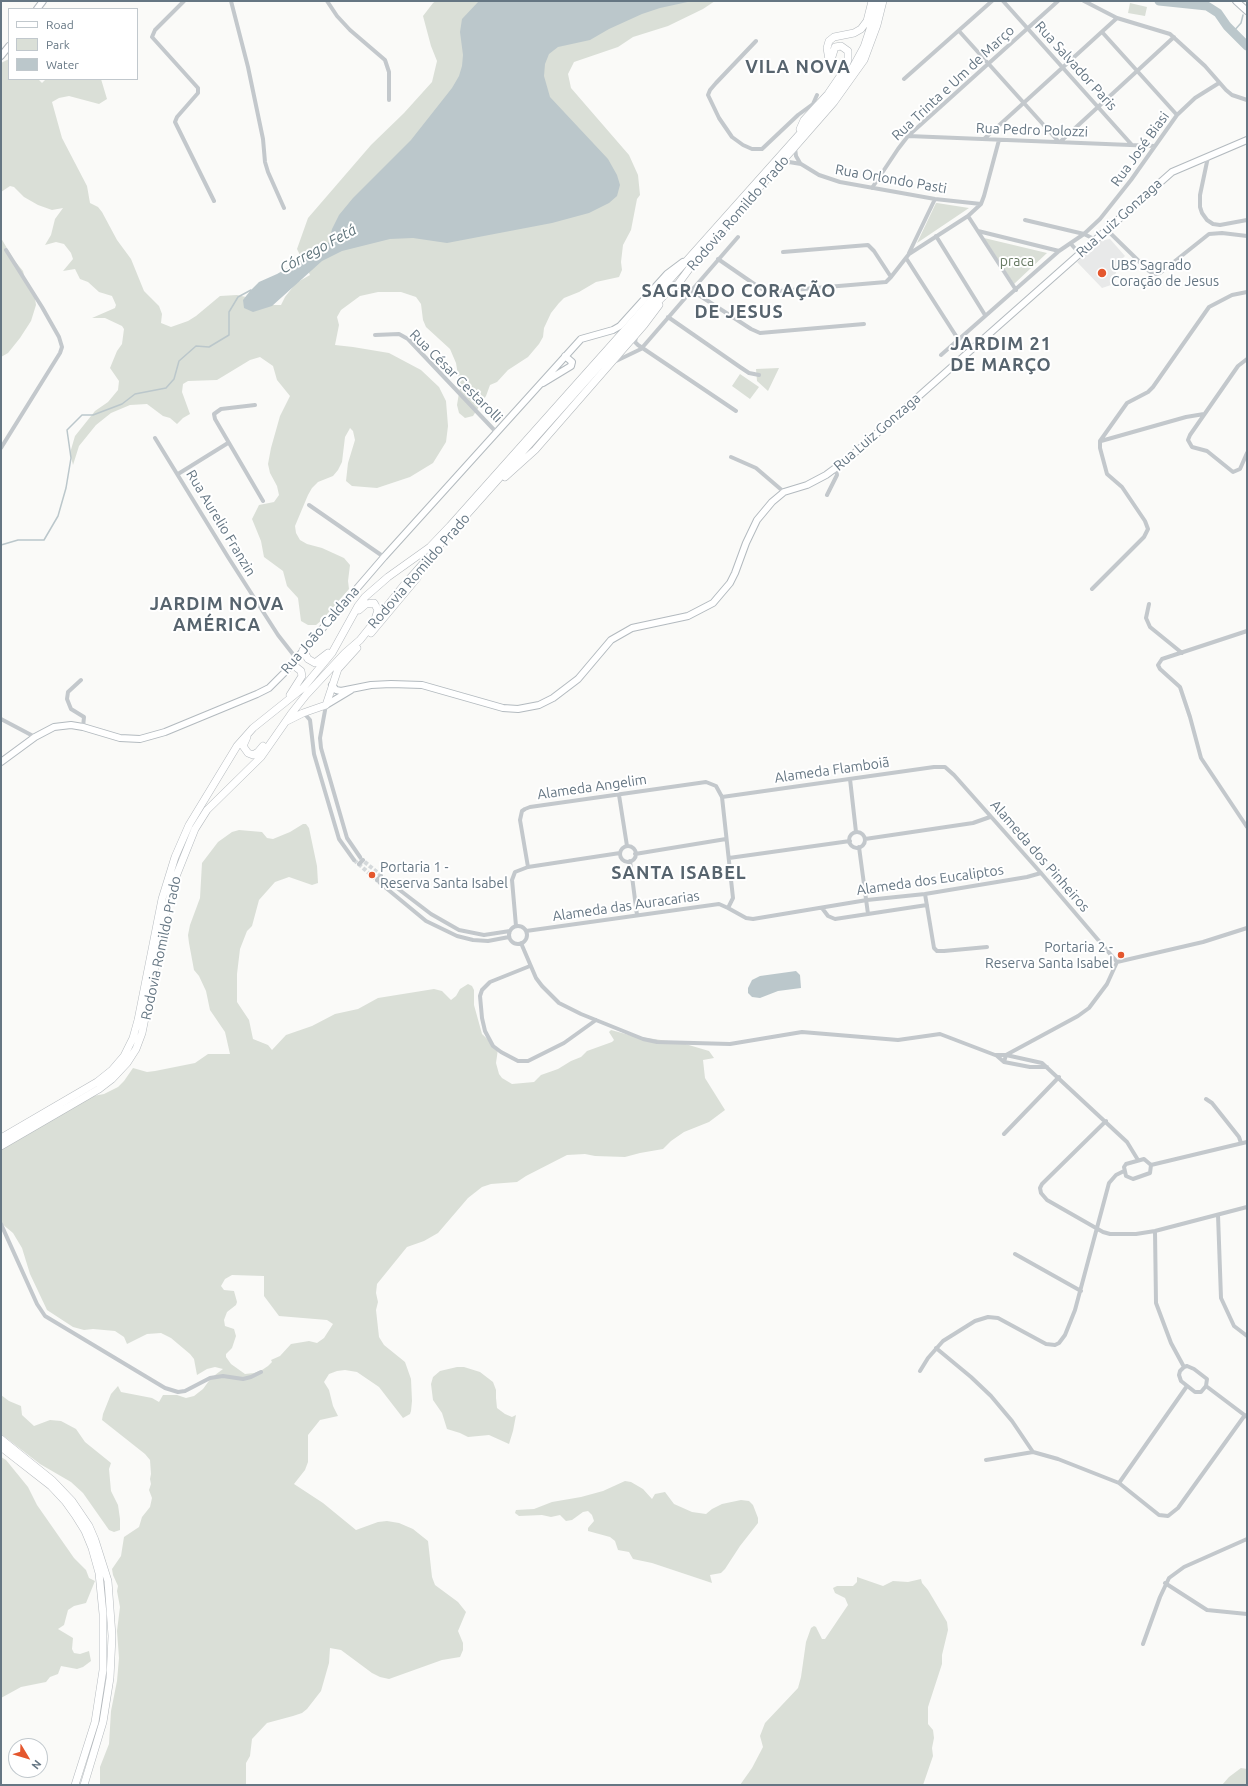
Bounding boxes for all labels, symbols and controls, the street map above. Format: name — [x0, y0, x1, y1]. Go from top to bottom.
legend — [8, 8, 138, 80]
text: Road — [46, 18, 74, 31]
street label: Rua Salvador Paris — [1031, 18, 1121, 114]
street label: Rua Trinta e Um de Março — [888, 22, 1018, 144]
text: Park — [46, 38, 70, 51]
district label: VILA NOVA — [745, 56, 851, 78]
text: Water — [46, 58, 79, 71]
street label: Rua José Biasi — [1107, 108, 1173, 190]
street label: Rua Pedro Polozzi — [976, 120, 1088, 140]
street label: Rodovia Romildo Prado — [684, 152, 792, 274]
street label: Rua Orlondo Pasti — [834, 161, 948, 197]
street label: Rua Luiz Gonzaga — [1073, 175, 1165, 261]
water label: Córrego Fetá — [277, 221, 359, 277]
park label: praca — [1000, 253, 1034, 269]
place label: UBS Sagrado Coração de Jesus — [1111, 257, 1219, 290]
marker: UBS Sagrado Coração de Jesus — [1096, 267, 1108, 279]
district label: SAGRADO CORAÇÃO DE JESUS — [642, 280, 836, 322]
street label: Rua César Cestarolli — [406, 326, 506, 426]
district label: JARDIM 21 DE MARÇO — [950, 333, 1052, 376]
street label: Rua Luiz Gonzaga — [830, 390, 924, 474]
street label: Rua Aurelio Franzin — [183, 467, 259, 579]
street label: Rodovia Romildo Prado — [365, 510, 473, 632]
street label: Rua João Caldana — [277, 583, 363, 677]
district label: JARDIM NOVA AMÉRICA — [150, 593, 284, 636]
street label: Alameda Flamboiã — [774, 754, 890, 786]
street label: Alameda Angelim — [536, 771, 648, 803]
street label: Alameda dos Pinheiros — [987, 797, 1093, 915]
place label: Portaria 1 - Reserva Santa Isabel — [380, 859, 508, 892]
street label: Alameda dos Eucaliptos — [855, 861, 1005, 899]
district label: SANTA ISABEL — [611, 862, 747, 884]
marker: Portaria 1 - Reserva Santa Isabel — [367, 870, 377, 880]
street label: Rodovia Romildo Prado — [138, 874, 184, 1022]
street label: Alameda das Auracarias — [551, 887, 701, 925]
place label: Portaria 2 - Reserva Santa Isabel — [985, 939, 1113, 972]
marker: Portaria 2 - Reserva Santa Isabel — [1116, 950, 1126, 960]
north arrow — [8, 1738, 48, 1778]
text: N — [29, 1758, 44, 1772]

